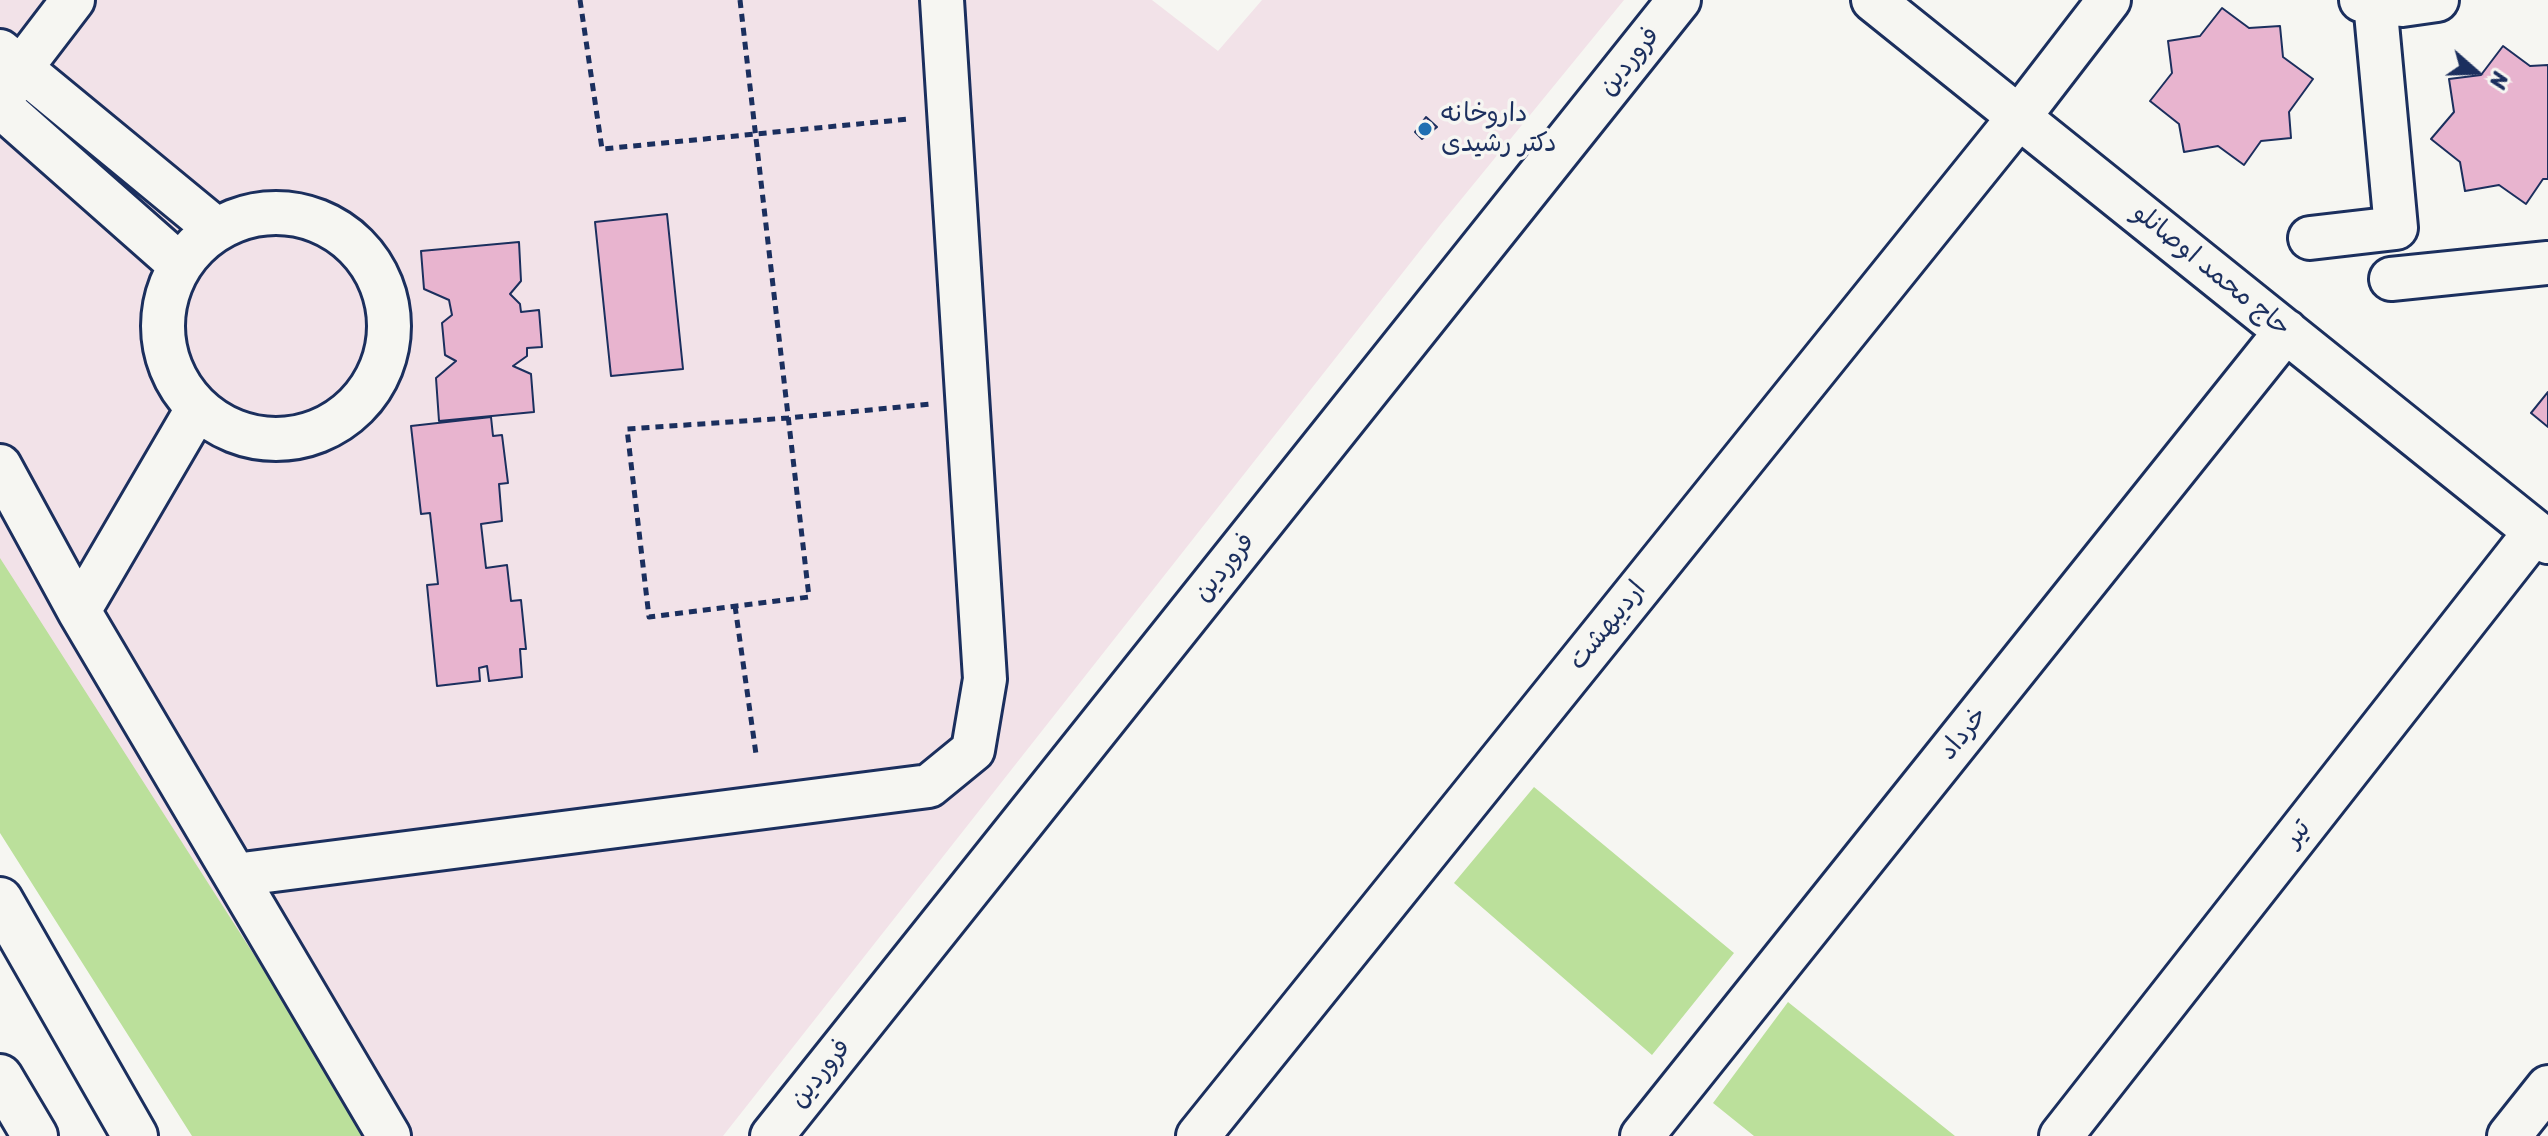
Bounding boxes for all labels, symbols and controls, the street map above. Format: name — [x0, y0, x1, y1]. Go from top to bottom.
street label: فروردین — [1593, 21, 1667, 103]
north arrow — [2436, 32, 2516, 112]
text: N — [2478, 67, 2520, 94]
place label: داروخانه دکتر رشیدی — [1441, 98, 1557, 160]
marker: داروخانه دکتر رشیدی — [1416, 120, 1434, 138]
street label: حاج محمد اوصانلو — [2126, 198, 2296, 344]
street label: فروردین — [1188, 527, 1262, 609]
street label: اردیبهشت — [1563, 575, 1653, 677]
street label: خرداد — [1933, 701, 1995, 767]
street label: تیر — [2278, 814, 2318, 854]
street label: فروردین — [784, 1033, 858, 1115]

